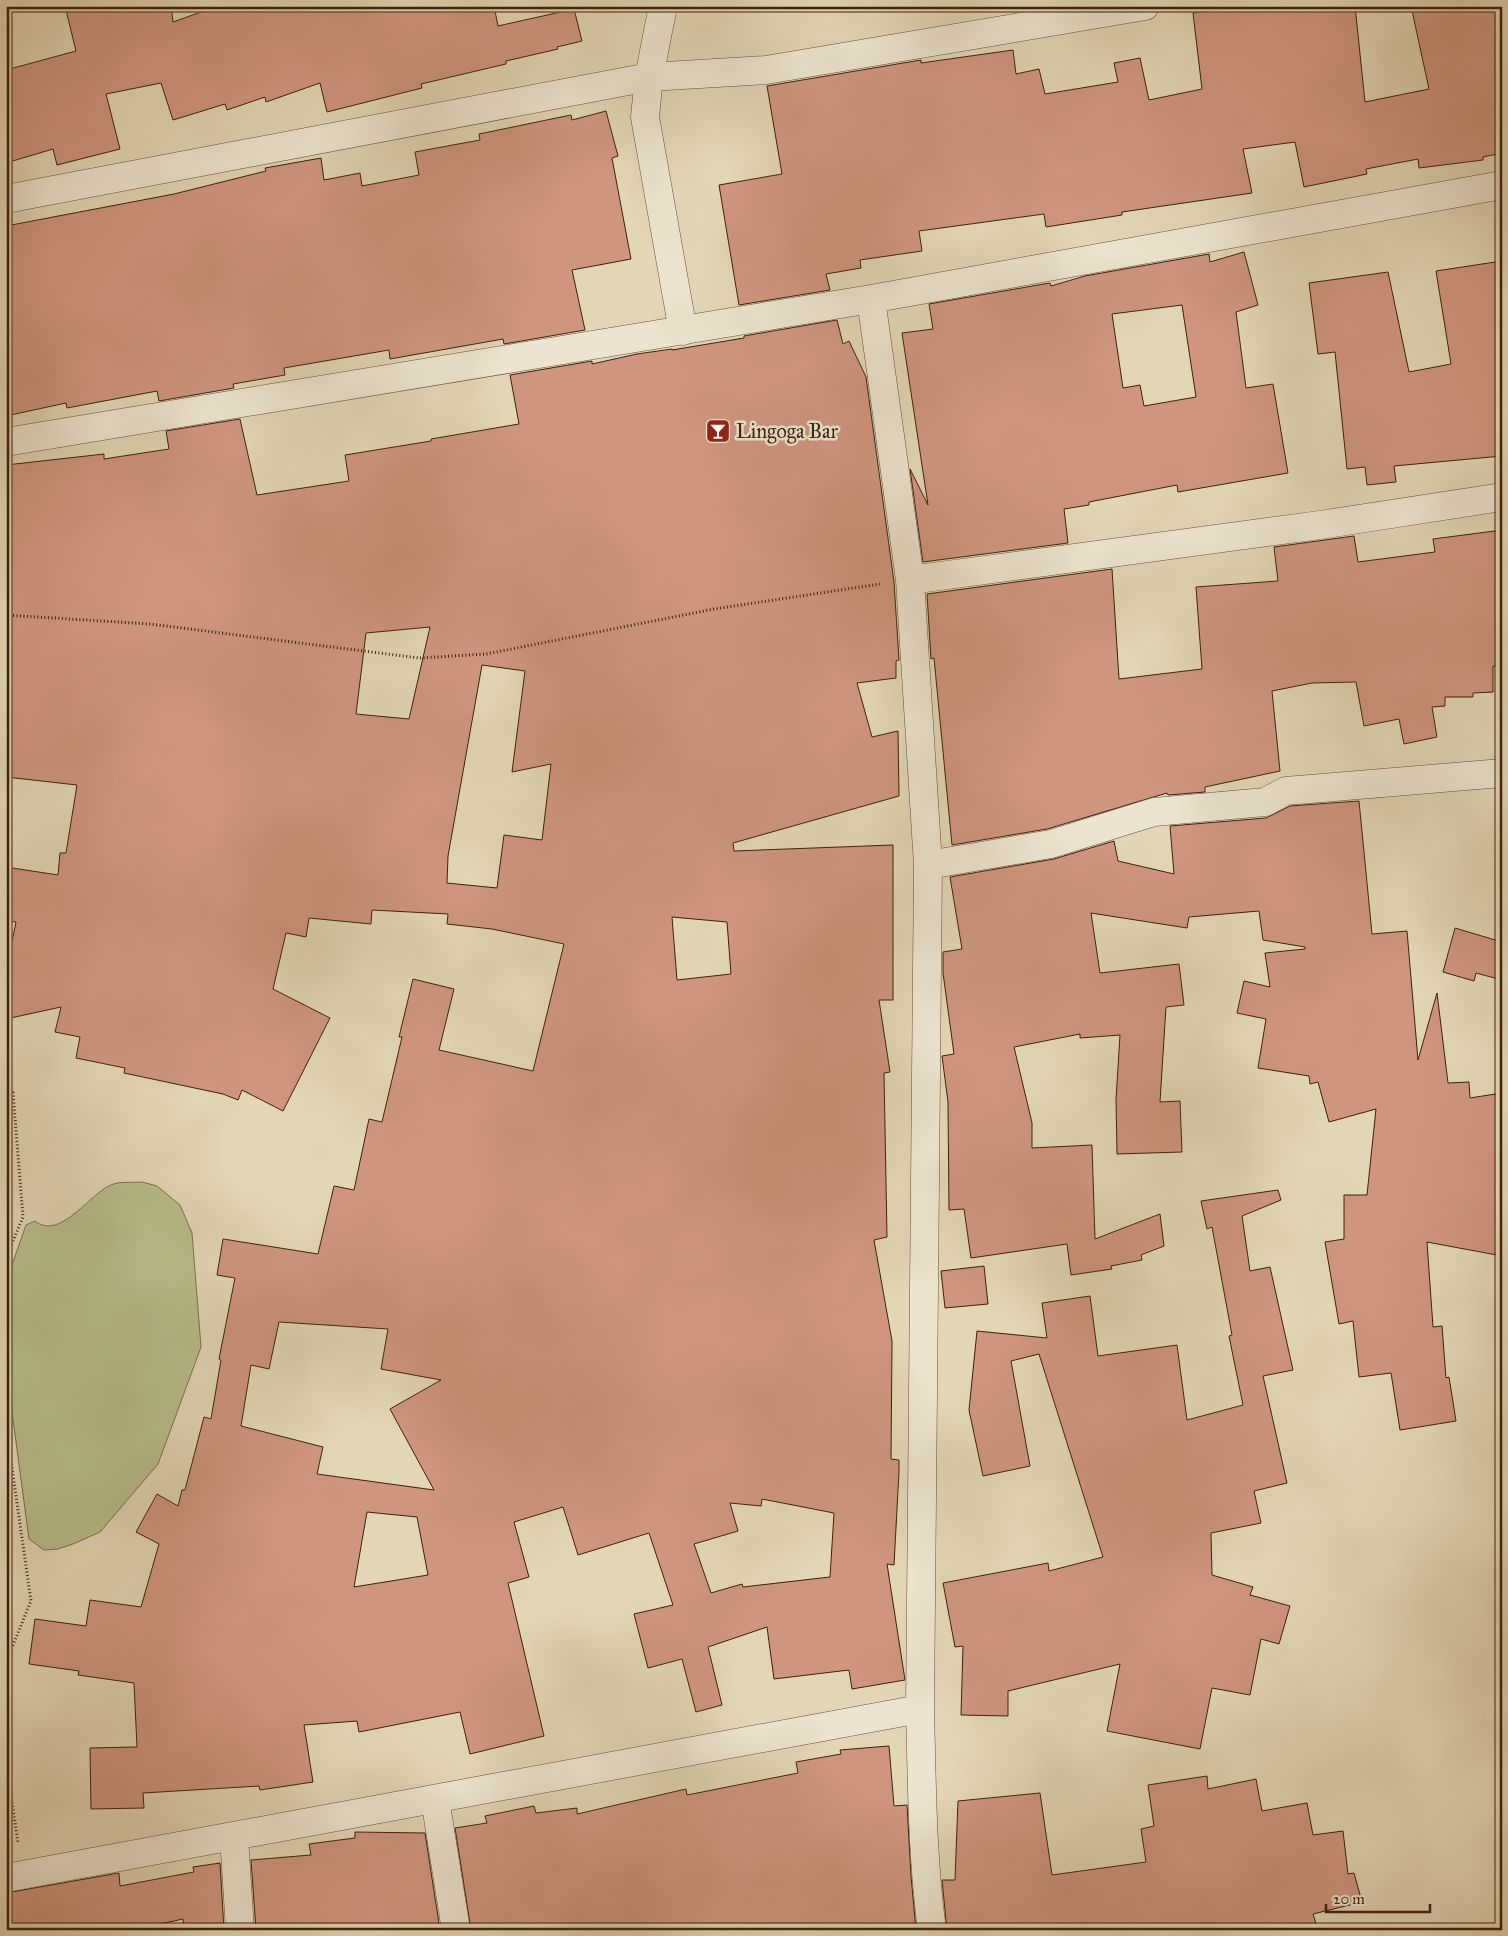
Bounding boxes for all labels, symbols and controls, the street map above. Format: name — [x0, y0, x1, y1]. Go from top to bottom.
bar icon: Lingoga Bar — [705, 418, 731, 444]
place label: Lingoga Bar — [736, 419, 838, 444]
scale bar — [1326, 1881, 1429, 1913]
text: 20 m — [1333, 1890, 1365, 1908]

